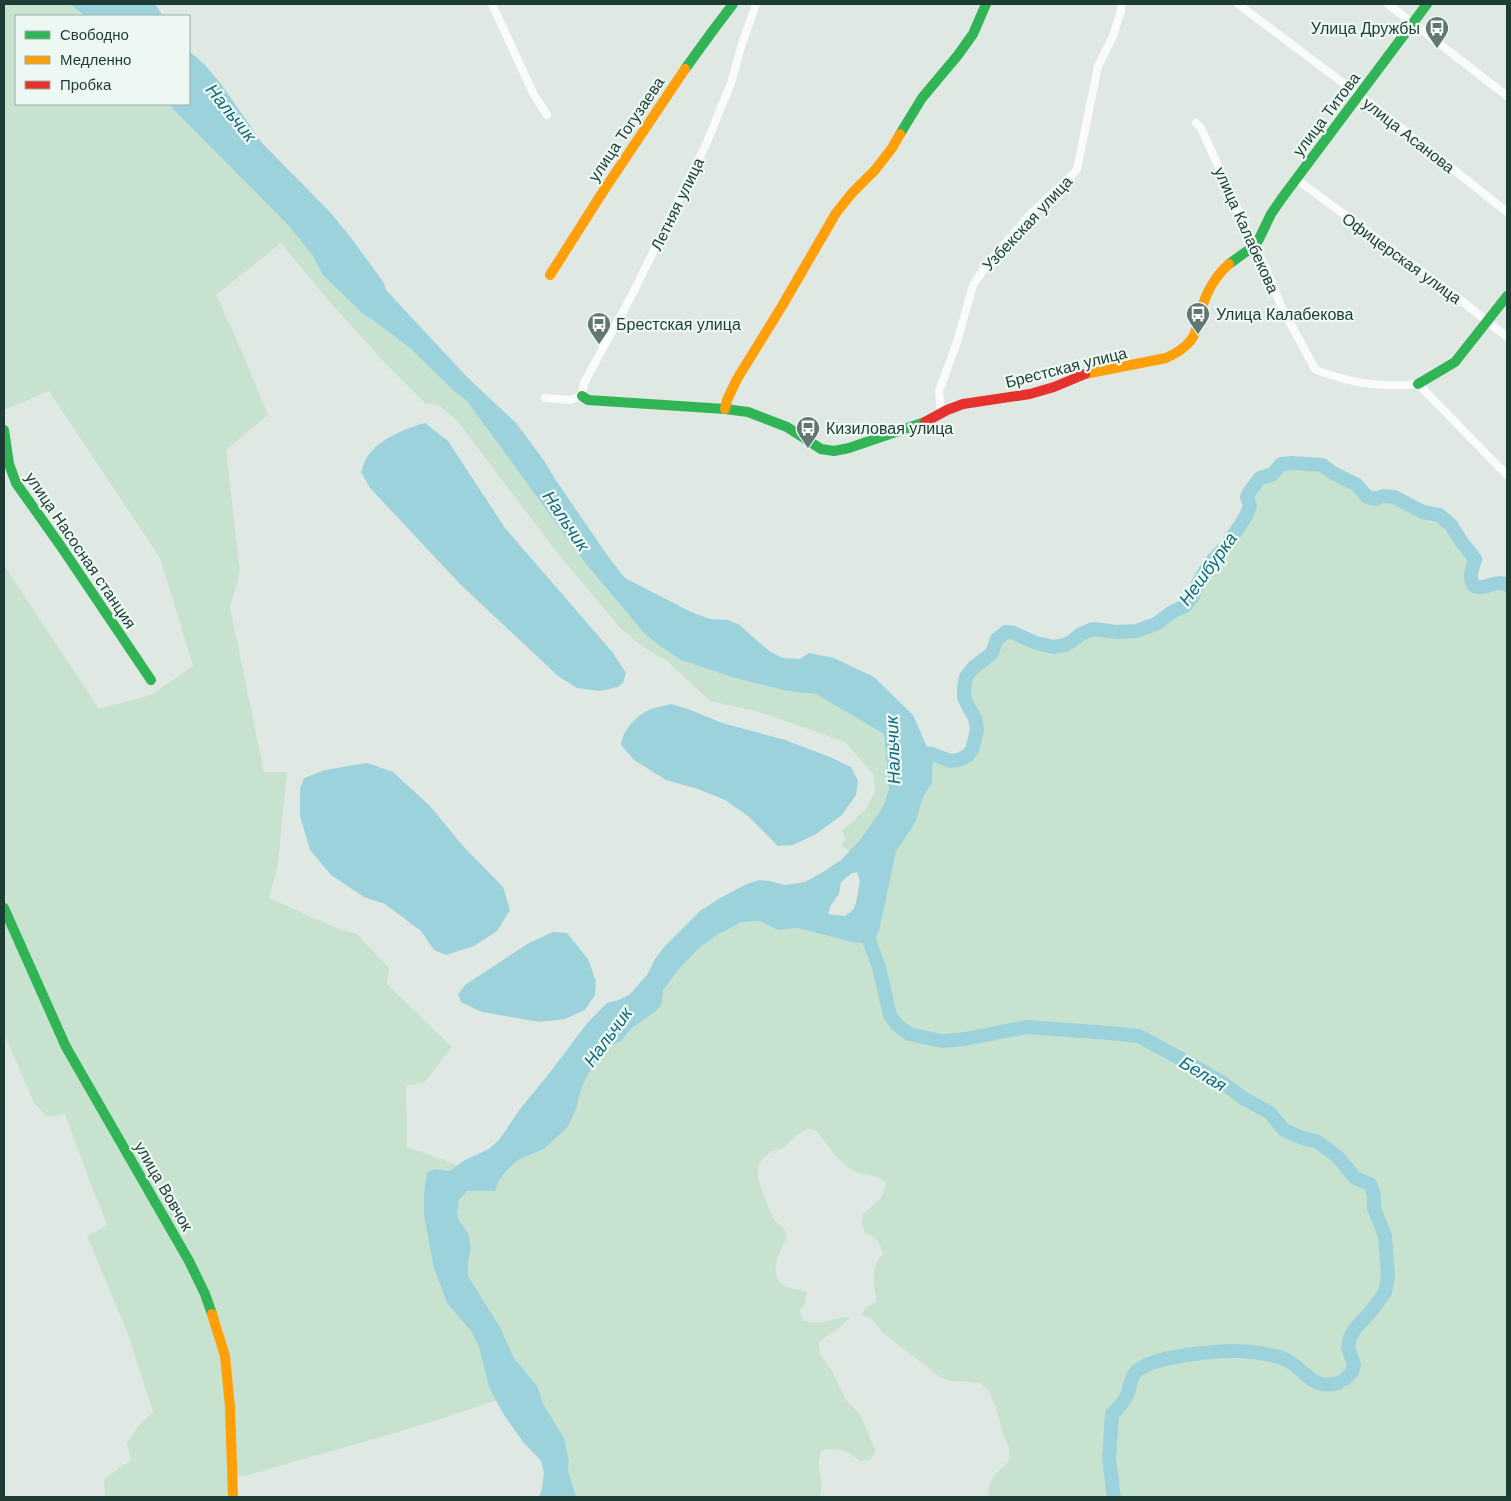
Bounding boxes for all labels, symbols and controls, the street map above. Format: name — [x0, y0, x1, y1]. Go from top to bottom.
legend — [15, 15, 190, 105]
bus stop icon: Улица Дружбы — [1424, 15, 1450, 49]
place label: Улица Дружбы — [1311, 20, 1420, 37]
text: Свободно — [60, 26, 129, 43]
text: Медленно — [60, 51, 131, 68]
street label: улица Титова — [1290, 69, 1363, 159]
street label: улица Тогузаева — [585, 74, 668, 185]
text: Пробка — [60, 76, 112, 93]
water label: Нальчик — [202, 80, 261, 147]
street label: улица Асанова — [1360, 95, 1458, 176]
street label: Летняя улица — [648, 155, 707, 253]
street label: улица Калабекова — [1211, 165, 1282, 296]
street label: Узбекская улица — [979, 173, 1076, 274]
street label: Офицерская улица — [1339, 210, 1464, 307]
bus stop icon: Улица Калабекова — [1185, 301, 1211, 335]
place label: Улица Калабекова — [1216, 306, 1354, 323]
bus stop icon: Брестская улица — [586, 311, 612, 345]
place label: Брестская улица — [616, 316, 741, 333]
street label: Брестская улица — [1004, 344, 1129, 391]
bus stop icon: Кизиловая улица — [795, 415, 821, 449]
place label: Кизиловая улица — [826, 420, 953, 437]
street label: улица Насосная станция — [22, 469, 139, 631]
water label: Нальчик — [539, 487, 594, 556]
water label: Нешбурка — [1175, 529, 1241, 609]
water label: Нальчик — [882, 714, 904, 785]
water label: Нальчик — [580, 1002, 637, 1071]
water label: Белая — [1176, 1052, 1230, 1096]
street label: улица Вовчок — [131, 1139, 196, 1235]

